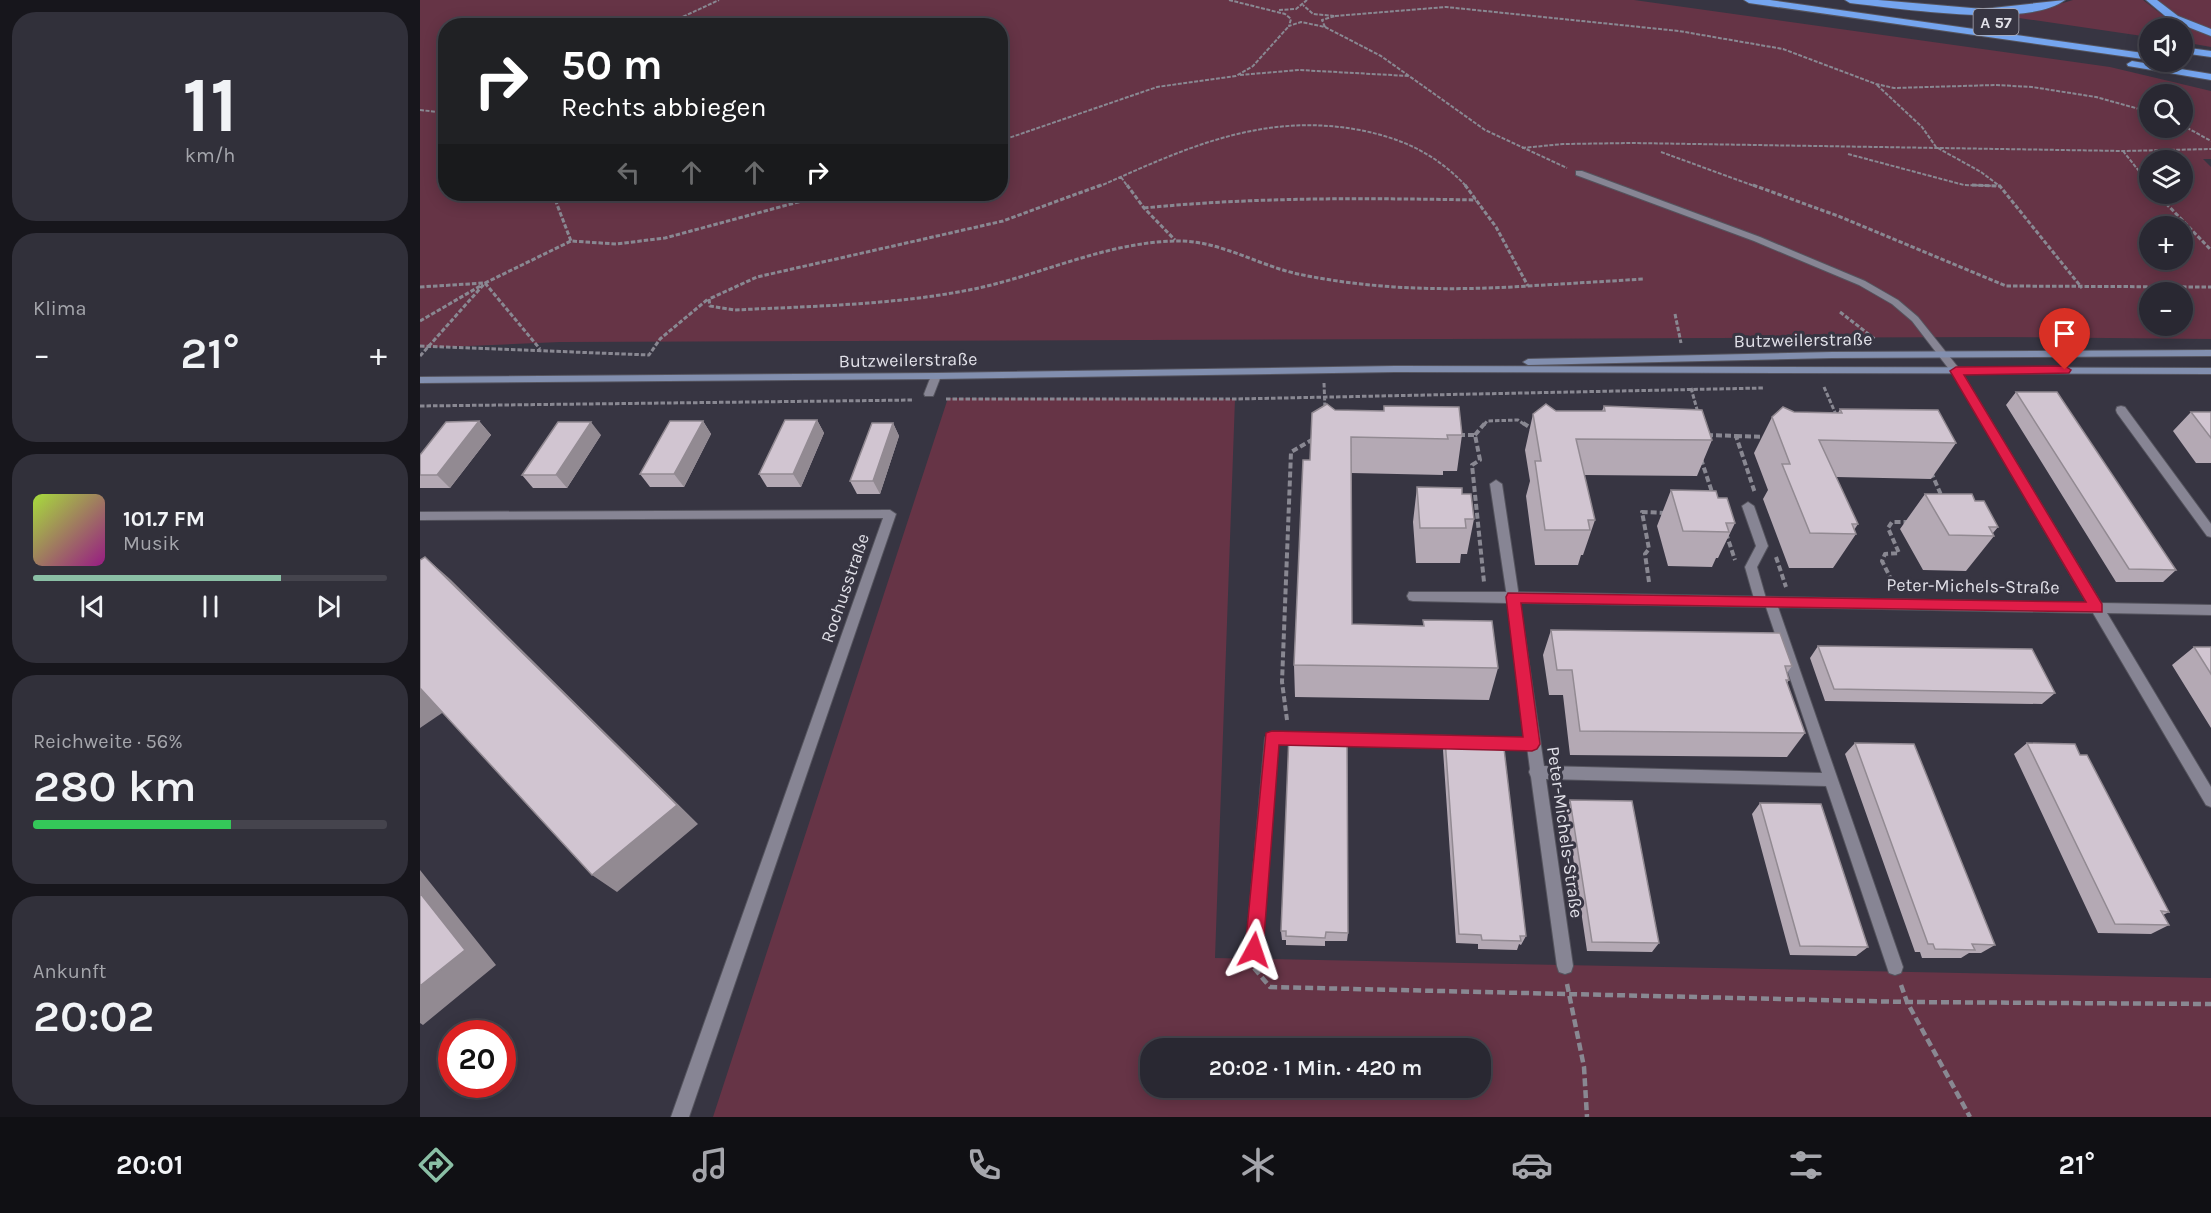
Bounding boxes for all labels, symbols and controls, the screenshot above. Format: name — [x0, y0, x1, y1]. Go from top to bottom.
road number: A 57 — [1974, 9, 2018, 35]
map controls — [2139, 18, 2193, 336]
button: sound — [2139, 18, 2193, 72]
text: 50 m — [561, 40, 663, 90]
icon: right — [462, 42, 540, 120]
text: 11 — [182, 59, 238, 151]
button: search — [2139, 84, 2193, 138]
text: Rechts abbiegen — [561, 91, 767, 123]
text: km/h — [185, 144, 235, 167]
button: layers — [2139, 150, 2193, 204]
icon: left — [612, 156, 645, 189]
icon: ahead — [675, 156, 708, 189]
icon: ahead — [738, 156, 771, 189]
icon: right — [801, 156, 834, 189]
button: + — [2139, 216, 2193, 270]
button: − — [2139, 282, 2193, 336]
text: Klima — [33, 297, 86, 320]
pin — [2039, 308, 2090, 370]
icon: arrive — [2048, 317, 2081, 350]
text: 21° — [180, 327, 240, 379]
street label: Butzweilerstraße — [1733, 328, 1873, 352]
text: − — [33, 335, 50, 373]
text: + — [370, 335, 387, 373]
street label: Butzweilerstraße — [838, 348, 978, 372]
text: 101.7 FM — [123, 506, 205, 532]
street label: Rochusstraße — [816, 530, 874, 646]
text: Musik — [123, 532, 180, 555]
street label: Peter-Michels-Straße — [1886, 573, 2060, 599]
icon: previous — [76, 590, 109, 623]
icon: pause — [194, 590, 227, 623]
icon: next — [312, 590, 345, 623]
text: Reichweite · 56% — [33, 730, 183, 753]
street label: Peter-Michels-Straße — [1542, 745, 1588, 919]
text: 280 km — [33, 760, 197, 812]
position arrow — [1222, 918, 1286, 982]
text: Ankunft — [33, 960, 106, 983]
text: 20:02 — [33, 990, 154, 1042]
speed limit sign: 20 — [438, 1020, 516, 1098]
text: 20:02 · 1 Min. · 420 m — [1209, 1055, 1422, 1081]
icon: directions — [415, 1144, 457, 1186]
icon: music — [689, 1144, 731, 1186]
icon: phone — [963, 1144, 1005, 1186]
icon: climate — [1237, 1144, 1279, 1186]
icon: car — [1511, 1144, 1553, 1186]
icon: filters — [1785, 1144, 1827, 1186]
text: 20:01 — [116, 1149, 183, 1181]
text: 21° — [2059, 1149, 2095, 1181]

